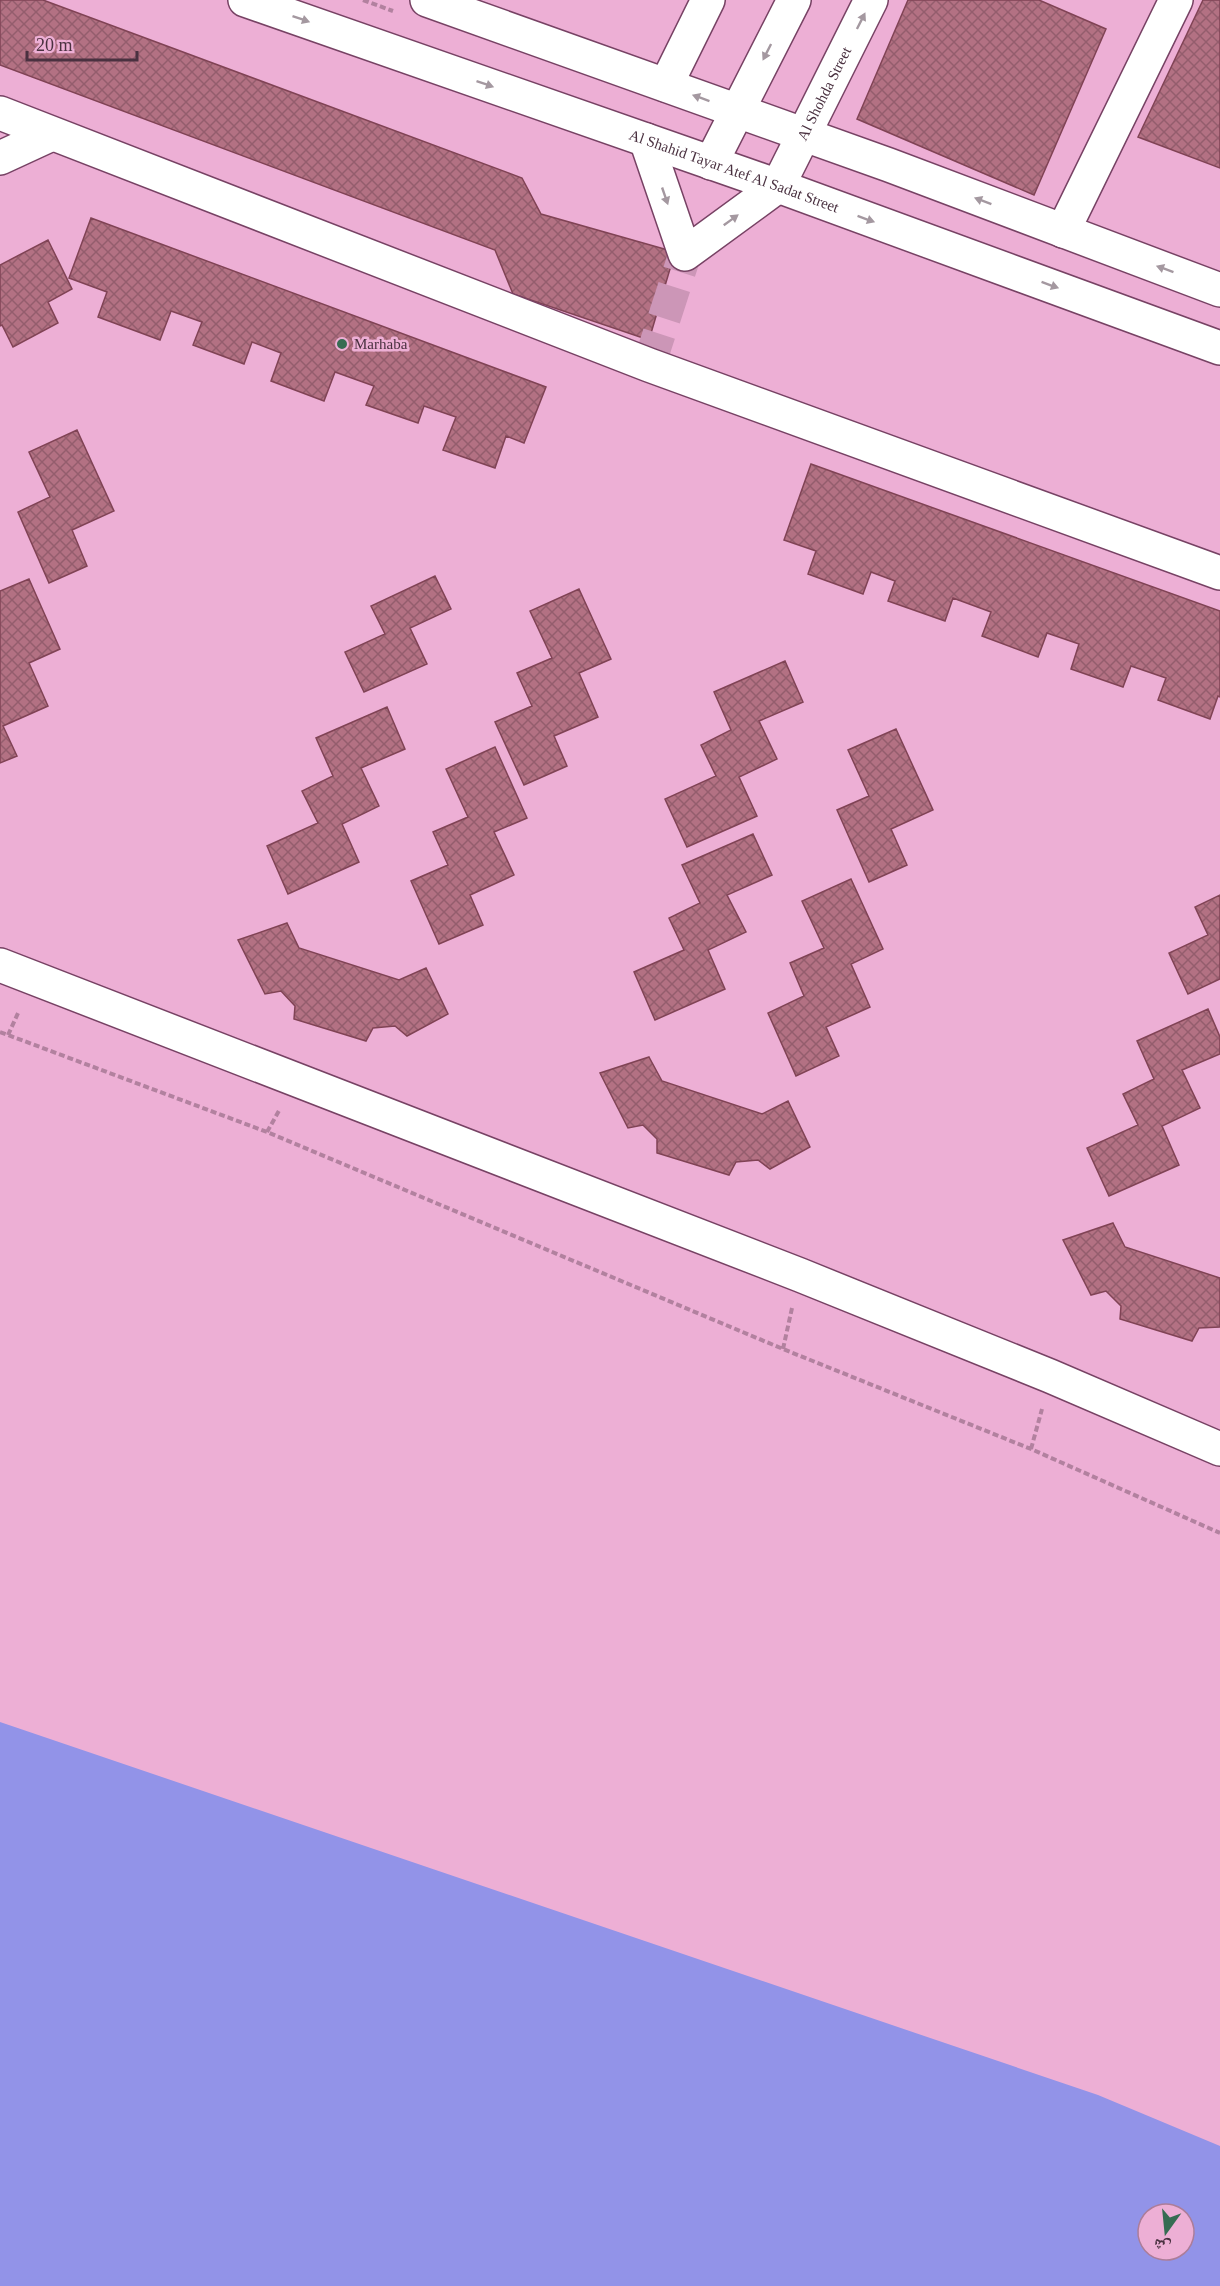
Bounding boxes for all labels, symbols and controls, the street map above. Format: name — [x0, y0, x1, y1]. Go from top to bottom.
one-way arrow — [856, 13, 865, 30]
one-way arrow — [292, 15, 310, 25]
scale bar — [27, 24, 136, 62]
text: 20 m — [36, 35, 73, 55]
street label: Al Shohda Street — [794, 43, 855, 143]
one-way arrow — [763, 44, 772, 61]
one-way arrow — [476, 79, 494, 89]
one-way arrow — [692, 92, 710, 102]
street label: Al Shahid Tayar Atef Al Sadat Street — [627, 127, 842, 216]
one-way arrow — [661, 187, 670, 205]
one-way arrow — [973, 195, 991, 205]
one-way arrow — [723, 214, 739, 226]
one-way arrow — [858, 214, 876, 224]
one-way arrow — [1156, 264, 1174, 274]
one-way arrow — [1041, 281, 1059, 291]
place label: Marhaba — [354, 336, 408, 352]
marker: Marhaba — [335, 337, 349, 351]
north arrow — [1136, 2202, 1196, 2262]
text: ش — [1152, 2235, 1173, 2256]

